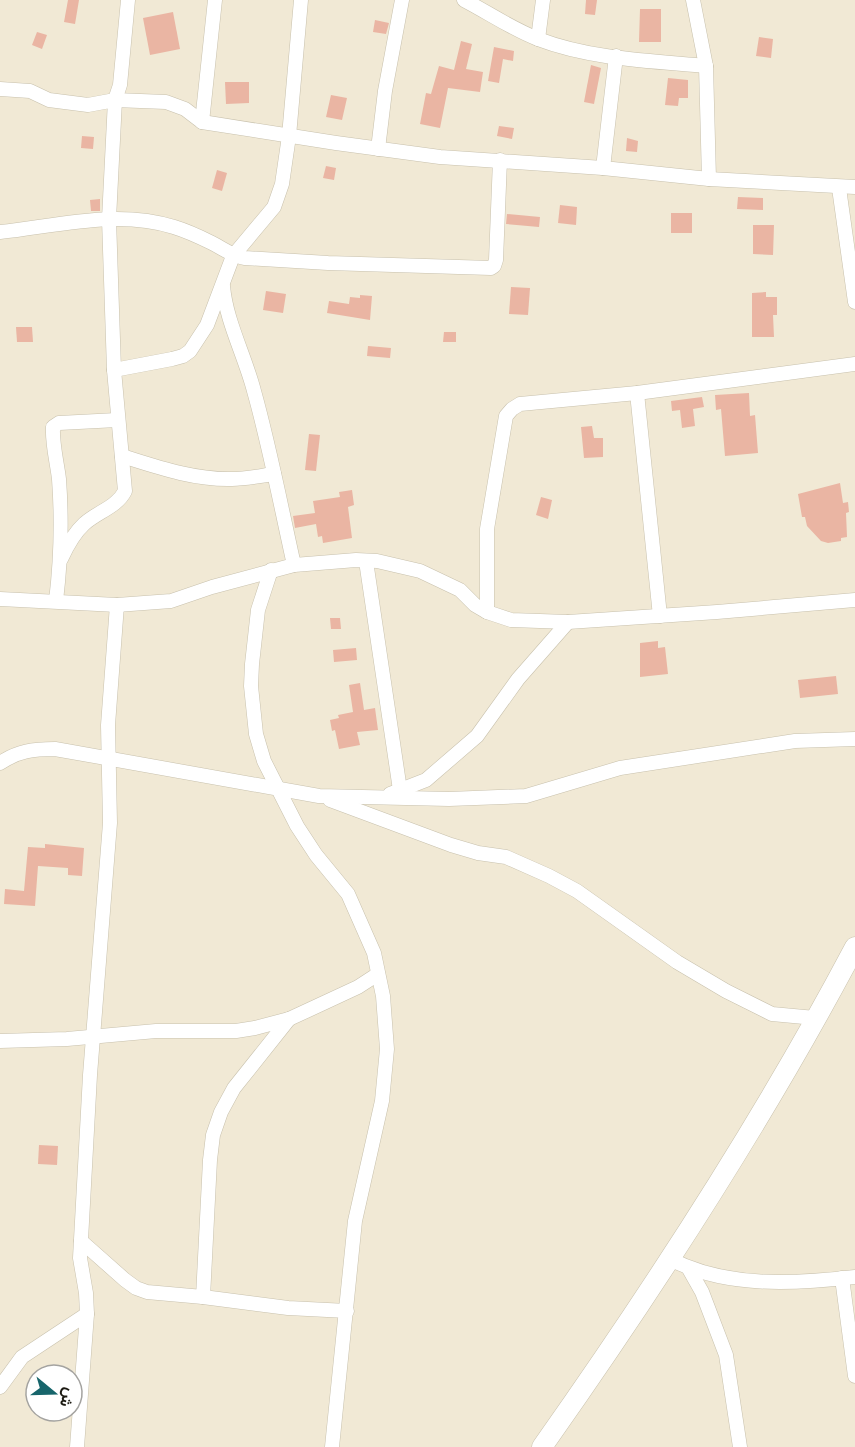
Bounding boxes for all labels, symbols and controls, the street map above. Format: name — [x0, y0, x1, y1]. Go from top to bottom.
north arrow — [24, 1363, 84, 1423]
text: ش — [54, 1385, 82, 1411]

